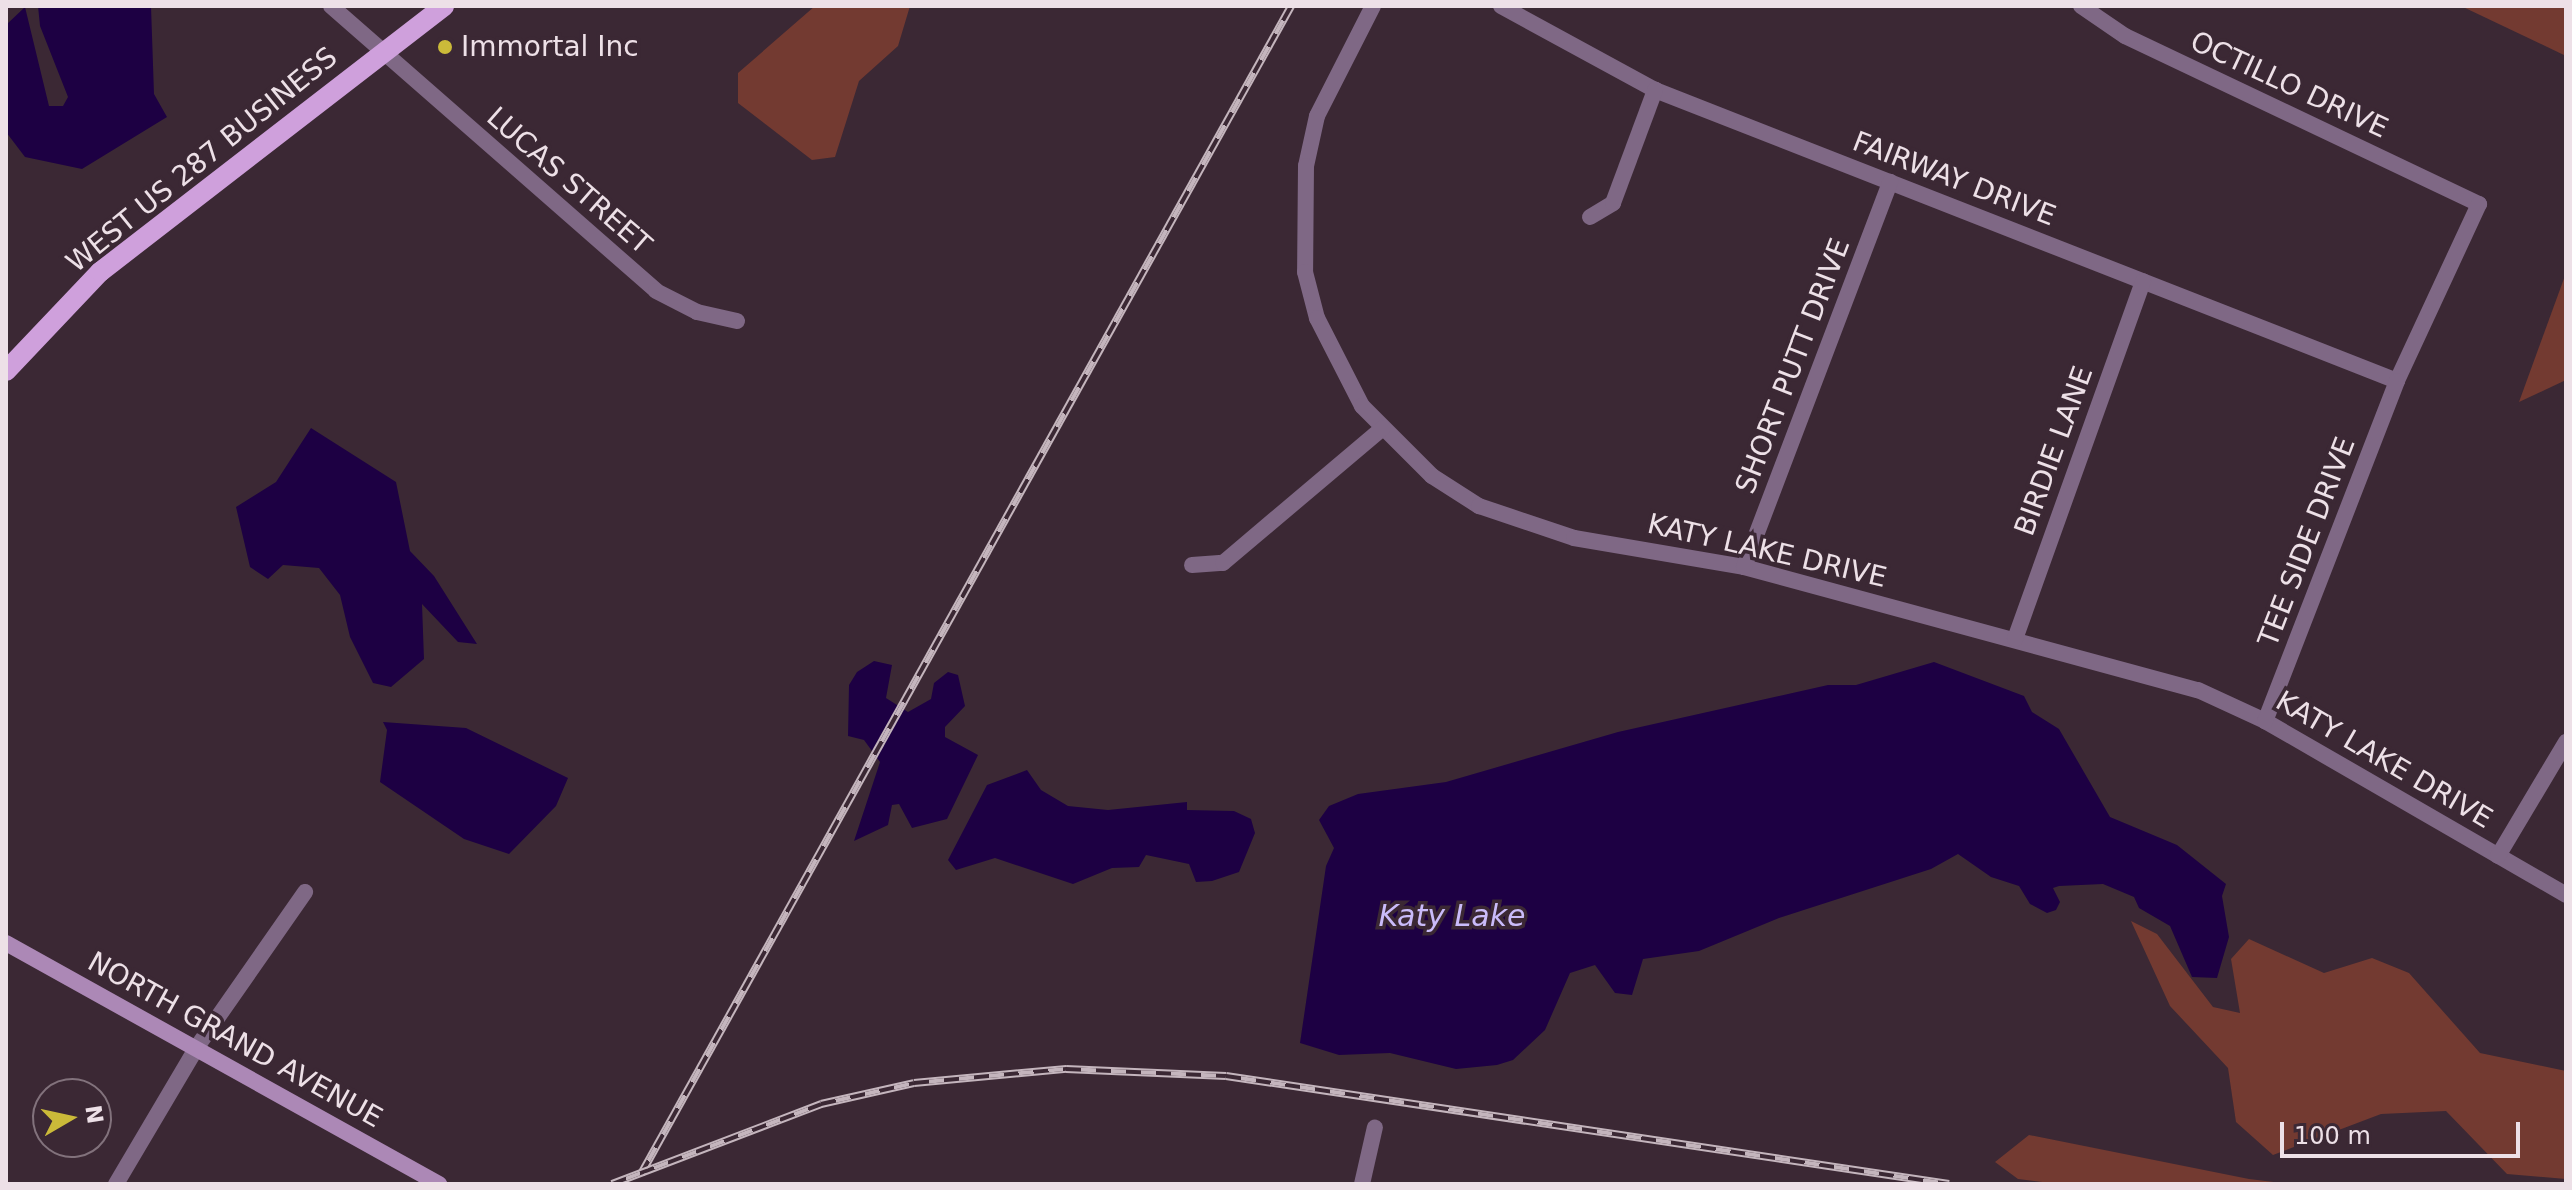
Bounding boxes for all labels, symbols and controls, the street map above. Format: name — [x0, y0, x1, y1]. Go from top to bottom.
street label: OCTILLO DRIVE — [2185, 25, 2393, 145]
place label: Immortal Inc — [461, 30, 639, 64]
marker: Immortal Inc — [436, 38, 454, 56]
street label: WEST US 287 BUSINESS — [60, 40, 344, 280]
street label: LUCAS STREET — [480, 100, 658, 262]
street label: FAIRWAY DRIVE — [1848, 125, 2060, 233]
street label: SHORT PUTT DRIVE — [1729, 234, 1857, 498]
street label: BIRDIE LANE — [2008, 362, 2100, 540]
street label: TEE SIDE DRIVE — [2252, 432, 2362, 652]
street label: KATY LAKE DRIVE — [1644, 507, 1890, 595]
street label: KATY LAKE DRIVE — [2270, 684, 2498, 836]
water label: Katy Lake — [1379, 898, 1525, 934]
street label: NORTH GRAND AVENUE — [82, 945, 388, 1135]
north arrow — [32, 1078, 112, 1158]
scale bar — [2284, 1106, 2524, 1156]
text: 100 m — [2294, 1122, 2371, 1150]

